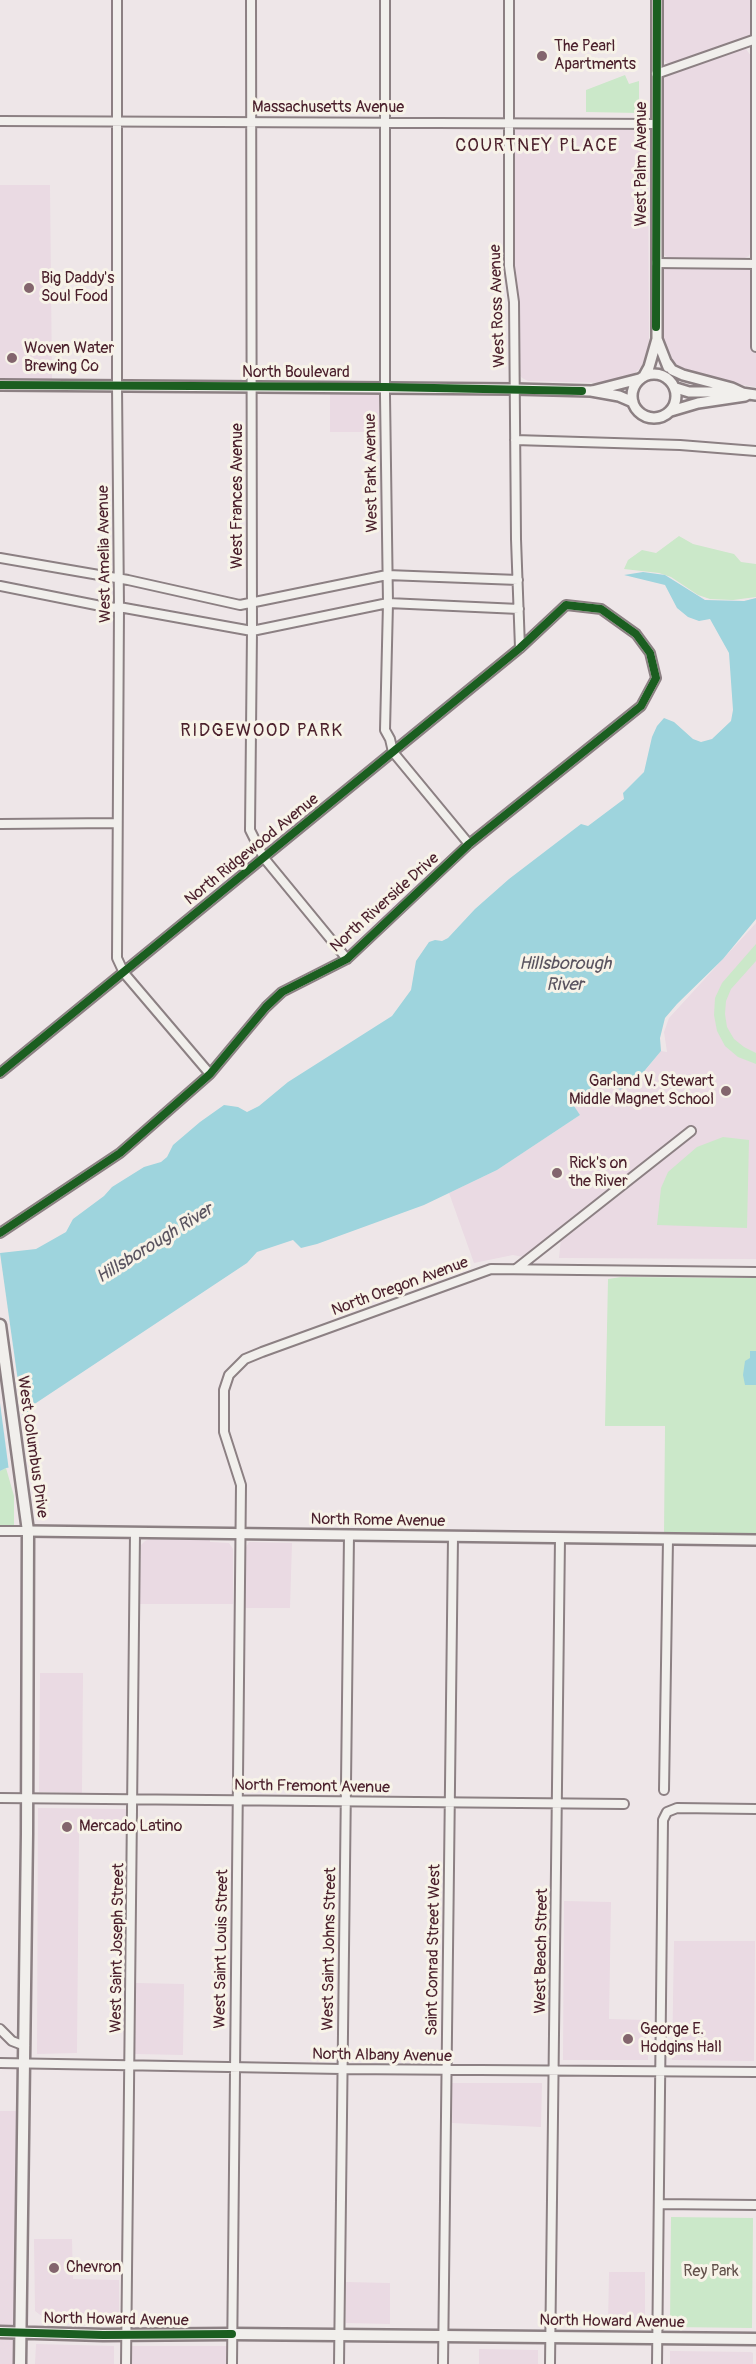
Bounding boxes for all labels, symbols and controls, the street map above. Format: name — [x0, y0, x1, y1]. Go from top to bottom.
place label: The Pearl Apartments — [554, 37, 636, 75]
marker: The Pearl Apartments — [535, 49, 549, 63]
street label: Massachusetts Avenue — [252, 98, 404, 118]
street label: West Palm Avenue — [632, 102, 652, 226]
district label: COURTNEY PLACE — [455, 135, 619, 157]
street label: West Ross Avenue — [486, 244, 510, 368]
place label: Big Daddy's Soul Food — [41, 269, 114, 307]
marker: Big Daddy's Soul Food — [22, 281, 36, 295]
place label: Woven Water Brewing Co — [24, 339, 114, 377]
marker: Woven Water Brewing Co — [5, 351, 19, 365]
street label: North Boulevard — [242, 363, 350, 383]
street label: West Park Avenue — [361, 413, 383, 533]
street label: West Frances Avenue — [228, 423, 248, 569]
street label: West Amelia Avenue — [94, 485, 116, 623]
district label: RIDGEWOOD PARK — [180, 720, 344, 742]
street label: North Ridgewood Avenue — [181, 790, 323, 910]
street label: North Riverside Drive — [327, 849, 443, 957]
water label: Hillsborough River — [519, 953, 611, 996]
place label: Garland V. Stewart Middle Magnet School — [569, 1072, 714, 1110]
marker: Garland V. Stewart Middle Magnet School — [719, 1084, 733, 1098]
place label: Rick's on the River — [569, 1154, 628, 1192]
marker: Rick's on the River — [550, 1166, 564, 1180]
water label: Hillsborough River — [93, 1199, 217, 1289]
street label: North Oregon Avenue — [329, 1253, 471, 1321]
street label: West Columbus Drive — [13, 1375, 51, 1519]
street label: North Rome Avenue — [311, 1510, 445, 1532]
street label: North Fremont Avenue — [234, 1776, 390, 1798]
place label: Mercado Latino — [79, 1817, 182, 1837]
marker: Mercado Latino — [60, 1820, 74, 1834]
street label: West Saint Joseph Street — [107, 1863, 129, 2033]
street label: Saint Conrad Street West — [423, 1864, 445, 2036]
street label: West Saint Johns Street — [319, 1867, 341, 2031]
street label: West Saint Louis Street — [211, 1869, 233, 2029]
street label: West Beach Street — [531, 1888, 553, 2014]
place label: George E. Hodgins Hall — [640, 2020, 722, 2058]
marker: George E. Hodgins Hall — [621, 2032, 635, 2046]
street label: North Albany Avenue — [312, 2045, 452, 2067]
place label: Chevron — [66, 2258, 121, 2278]
marker: Chevron — [47, 2261, 61, 2275]
park label: Rey Park — [683, 2262, 739, 2282]
street label: North Howard Avenue — [43, 2309, 189, 2331]
street label: North Howard Avenue — [539, 2311, 685, 2333]

